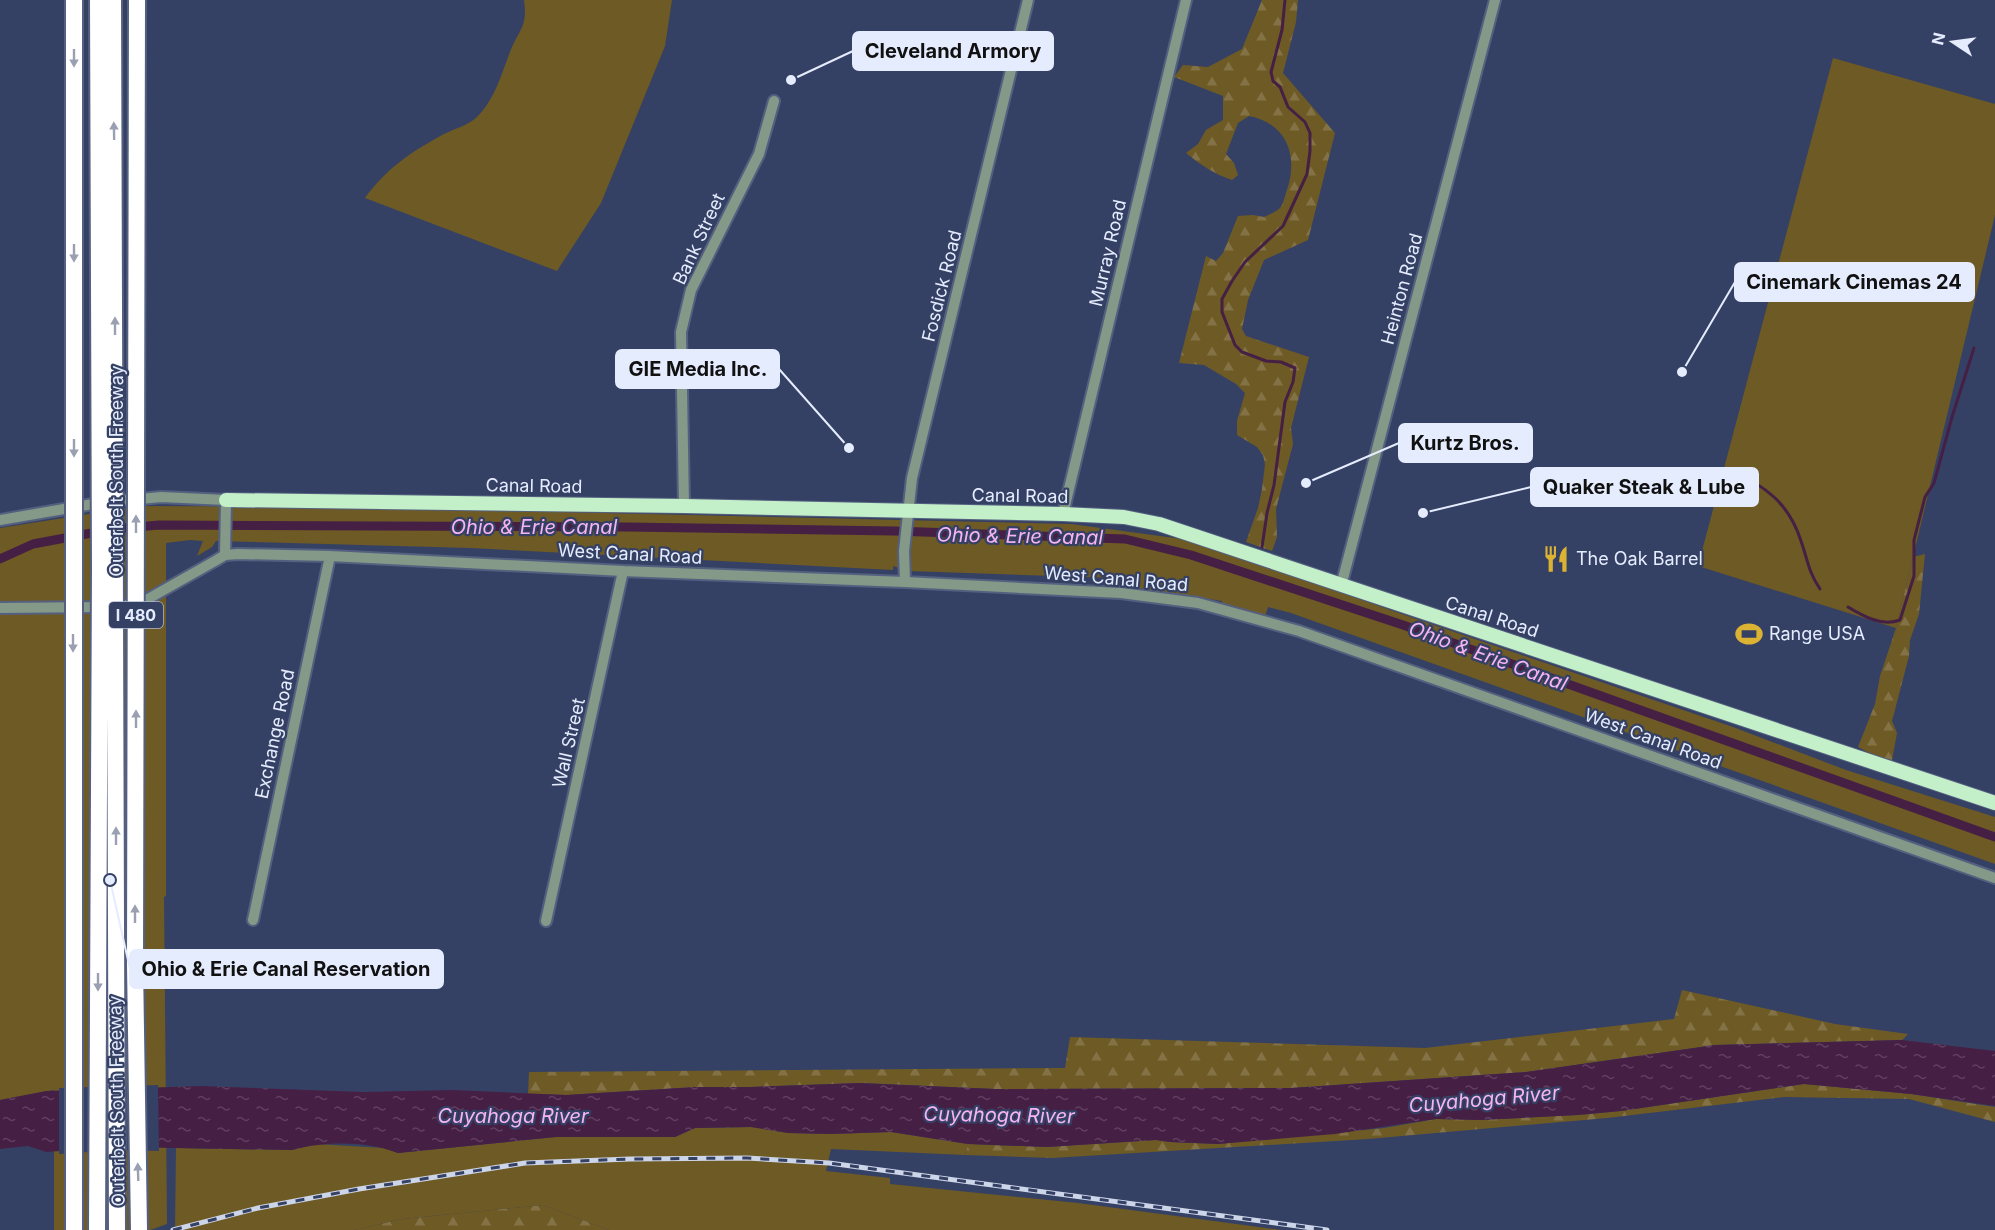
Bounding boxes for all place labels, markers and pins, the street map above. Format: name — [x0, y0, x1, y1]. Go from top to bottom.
callout: Cleveland Armory — [853, 32, 1053, 70]
callout: Cinemark Cinemas 24 — [1735, 263, 1974, 301]
callout: GIE Media Inc. — [616, 350, 779, 388]
callout: Kurtz Bros. — [1399, 424, 1532, 462]
callout: Quaker Steak & Lube — [1531, 468, 1758, 506]
restaurant icon: The Oak Barrel — [1541, 544, 1571, 574]
place label: The Oak Barrel — [1576, 548, 1703, 569]
sports icon: Range USA — [1734, 619, 1764, 649]
place label: Range USA — [1769, 623, 1865, 644]
callout: Ohio & Erie Canal Reservation — [130, 950, 443, 988]

